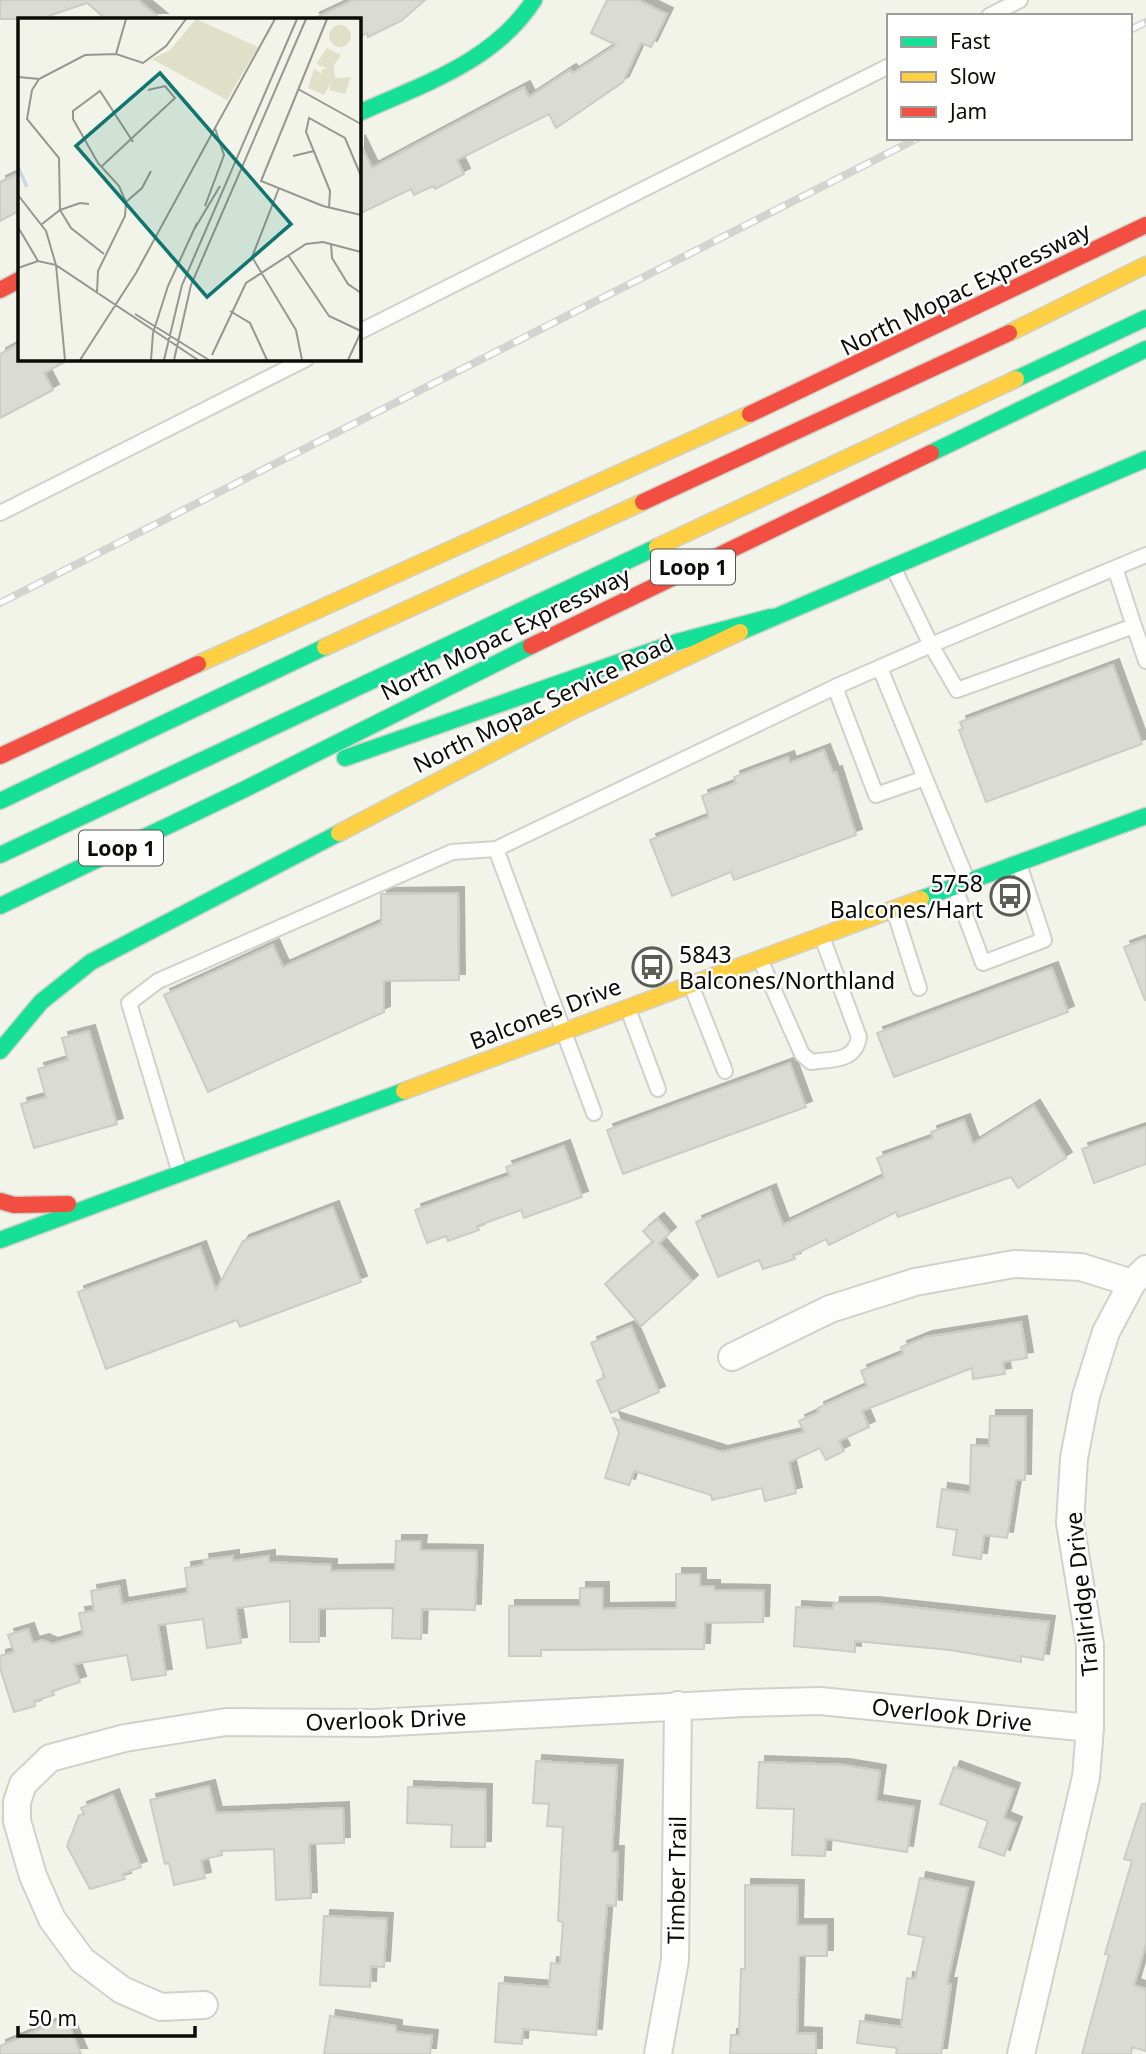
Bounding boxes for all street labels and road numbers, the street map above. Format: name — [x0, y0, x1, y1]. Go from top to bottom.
street label: North Mopac Expressway — [835, 213, 1095, 362]
road number: Loop 1 — [651, 550, 735, 584]
street label: North Mopac Expressway — [375, 558, 635, 707]
street label: North Mopac Service Road — [407, 626, 679, 780]
road number: Loop 1 — [79, 830, 163, 866]
street label: Balcones Drive — [465, 969, 625, 1057]
street label: Trailridge Drive — [1056, 1510, 1106, 1678]
street label: Overlook Drive — [870, 1690, 1034, 1738]
street label: Overlook Drive — [305, 1700, 467, 1738]
street label: Timber Trail — [659, 1816, 693, 1944]

